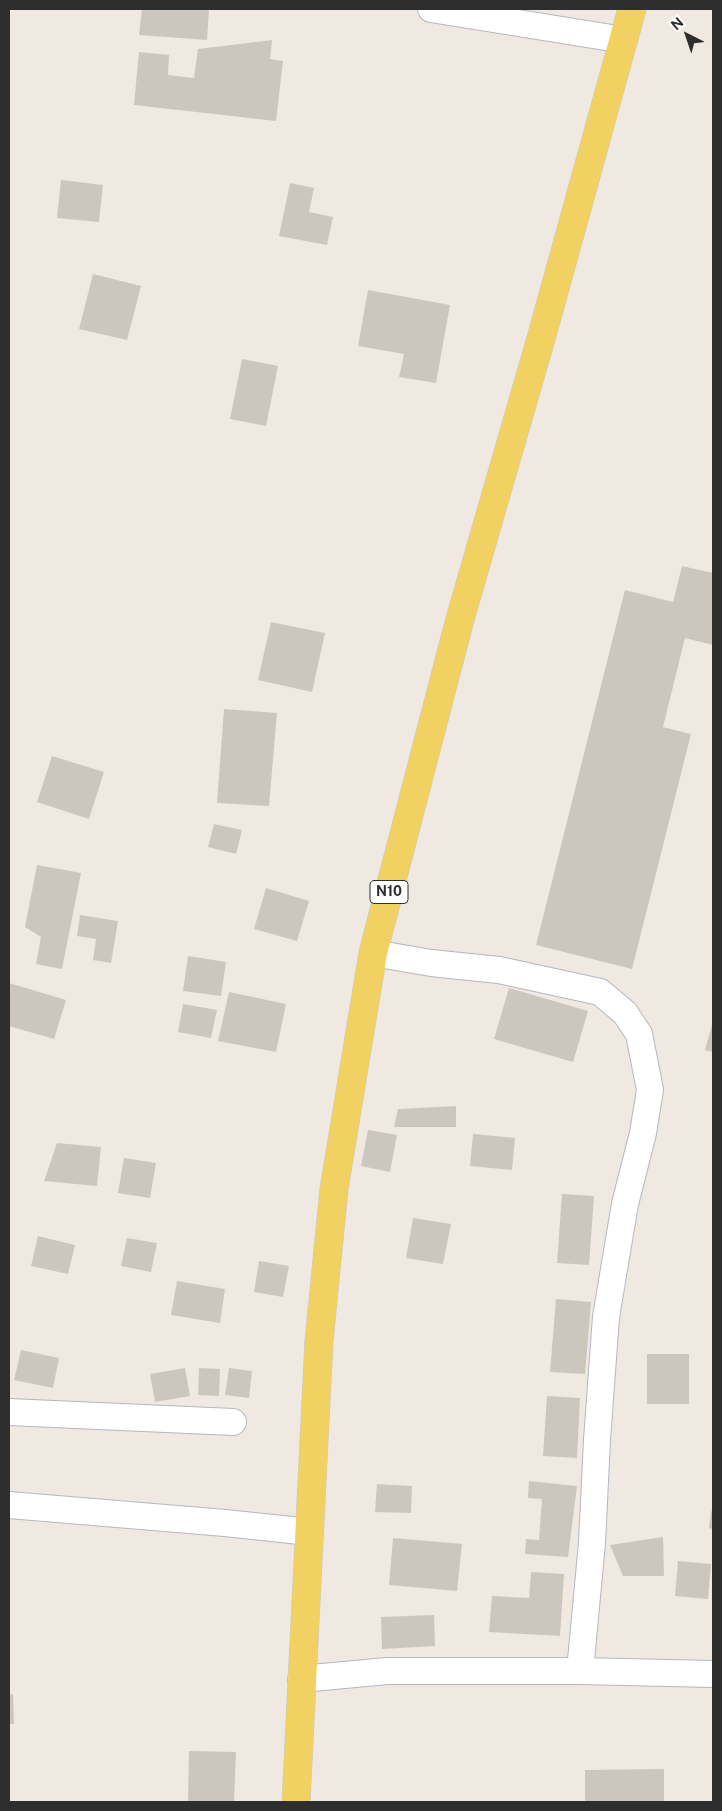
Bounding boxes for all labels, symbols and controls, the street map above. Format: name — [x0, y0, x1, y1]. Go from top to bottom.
north arrow — [662, 10, 712, 60]
text: N — [668, 14, 687, 33]
road number: N10 — [370, 880, 408, 904]

